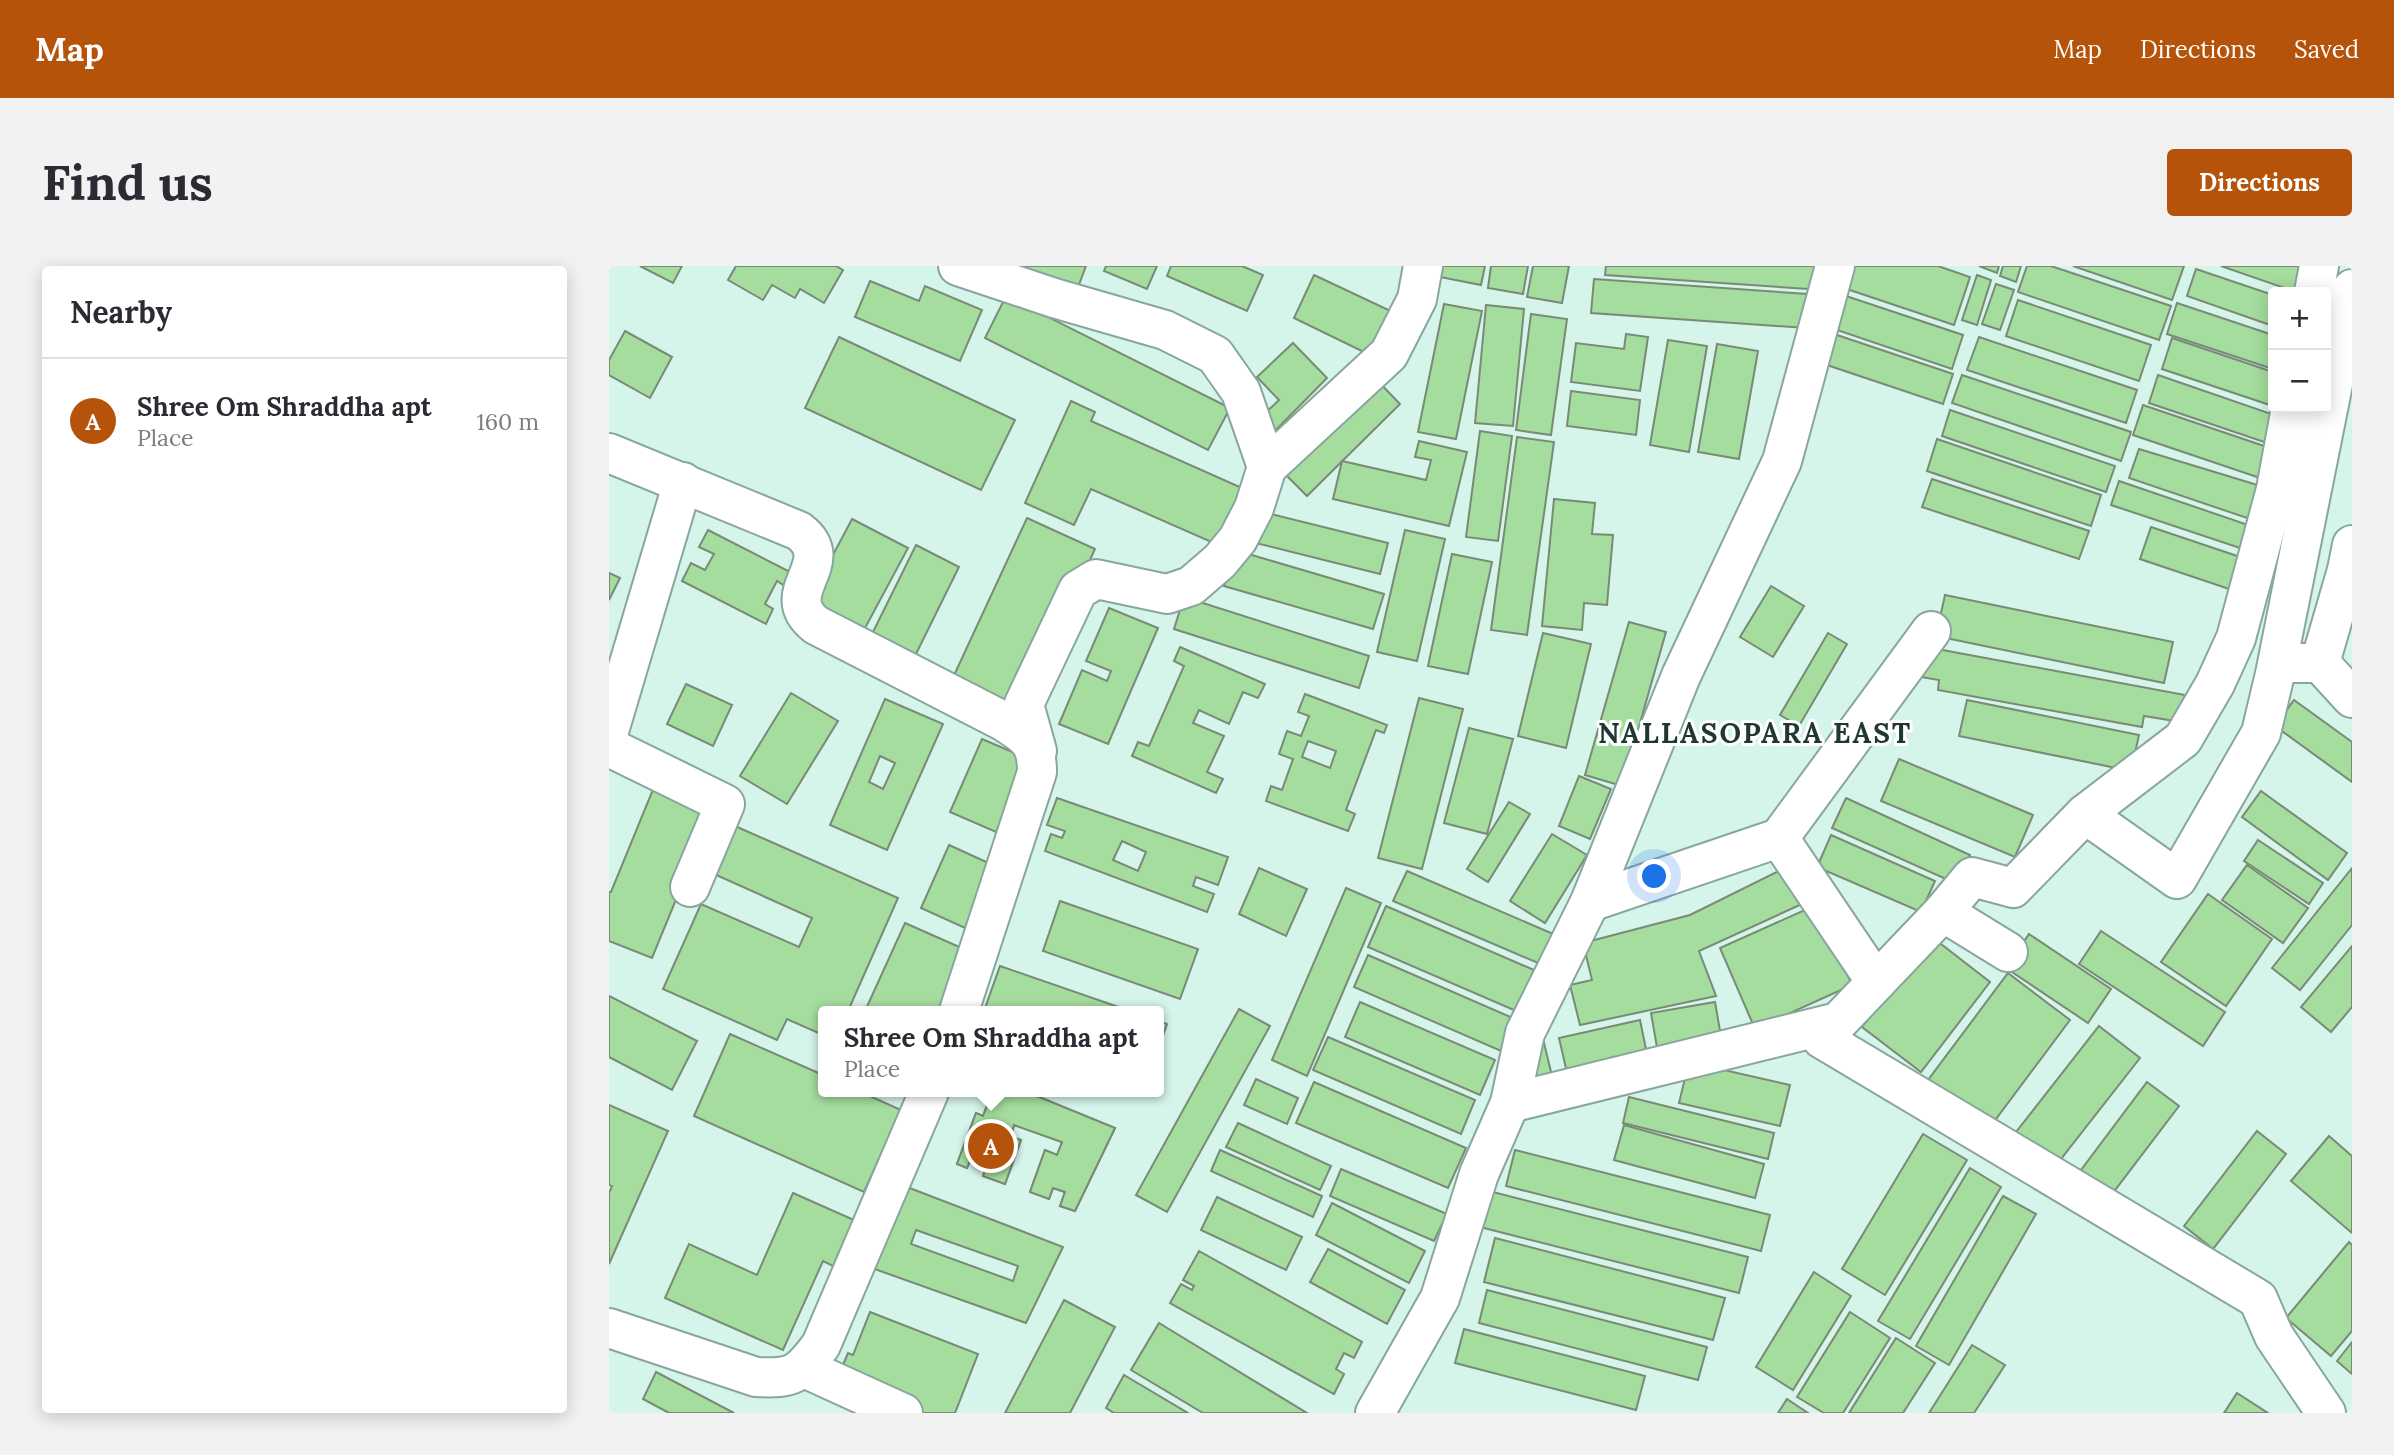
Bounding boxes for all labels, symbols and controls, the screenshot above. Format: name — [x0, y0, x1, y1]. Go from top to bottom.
text: Map — [35, 28, 104, 70]
text: Map — [2053, 34, 2102, 65]
text: Directions — [2140, 34, 2256, 65]
text: Saved — [2294, 34, 2359, 65]
button: Directions — [2167, 149, 2352, 216]
text: Find us — [42, 151, 213, 213]
map controls — [2268, 287, 2331, 413]
button: + — [2268, 287, 2331, 350]
text: Nearby — [70, 293, 172, 331]
button: − — [2268, 350, 2331, 413]
text: Shree Om Shraddha apt — [137, 390, 432, 423]
text: A — [85, 407, 101, 436]
text: 160 m — [476, 407, 539, 436]
text: Place — [137, 423, 194, 452]
district label: NALLASOPARA EAST — [1598, 715, 1912, 751]
your location — [1637, 859, 1671, 893]
popup — [818, 1006, 1164, 1097]
text: Shree Om Shraddha apt — [844, 1021, 1138, 1054]
text: Place — [844, 1054, 900, 1083]
pin: A — [968, 1120, 1014, 1172]

